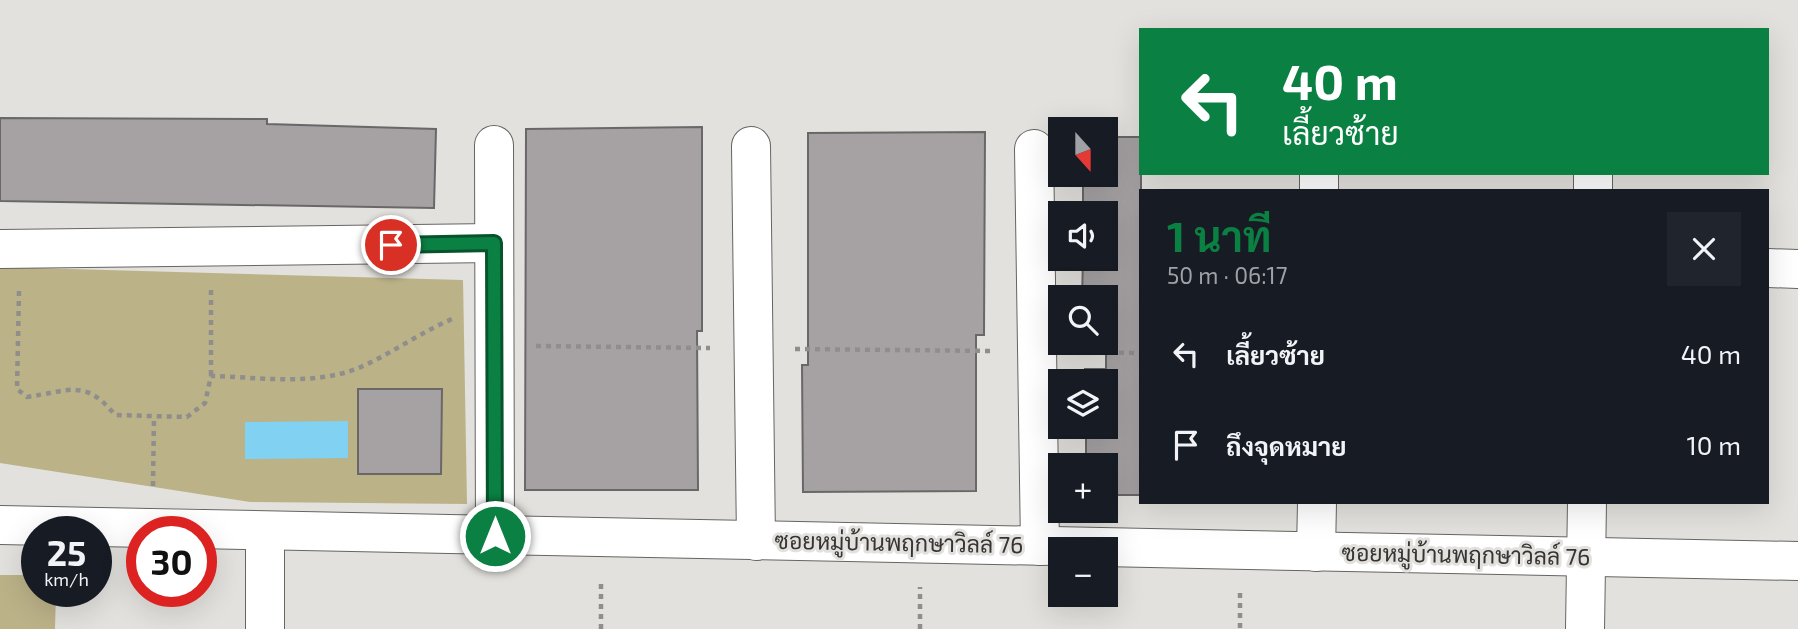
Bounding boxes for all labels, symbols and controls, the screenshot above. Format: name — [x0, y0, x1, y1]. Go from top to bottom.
text: 40 m — [1282, 51, 1398, 110]
icon: left — [1167, 56, 1258, 147]
text: เลี้ยวซ้าย — [1282, 113, 1399, 151]
north arrow — [1048, 117, 1118, 187]
map controls — [1048, 117, 1118, 607]
button: sound — [1048, 201, 1118, 271]
text: 1 นาที — [1167, 210, 1271, 260]
button: close — [1667, 212, 1741, 286]
pin — [361, 215, 421, 275]
icon: arrive — [372, 226, 410, 264]
text: 50 m · 06:17 — [1167, 261, 1288, 289]
button: search — [1048, 285, 1118, 355]
icon: left — [1167, 335, 1205, 373]
text: 40 m — [1681, 338, 1741, 369]
text: เลี้ยวซ้าย — [1226, 339, 1325, 370]
button: layers — [1048, 369, 1118, 439]
icon: arrive — [1167, 426, 1205, 464]
text: 10 m — [1686, 429, 1741, 460]
text: ถึงจุดหมาย — [1226, 430, 1347, 461]
button: + — [1048, 453, 1118, 523]
position arrow — [458, 499, 532, 573]
speed limit sign: 30 — [126, 516, 217, 607]
street label: ซอยหมู่บ้านพฤกษาวิลล์ 76 — [774, 525, 1024, 562]
text: 25 — [47, 531, 86, 573]
button: − — [1048, 537, 1118, 607]
street label: ซอยหมู่บ้านพฤกษาวิลล์ 76 — [1341, 537, 1591, 574]
text: km/h — [44, 568, 89, 590]

